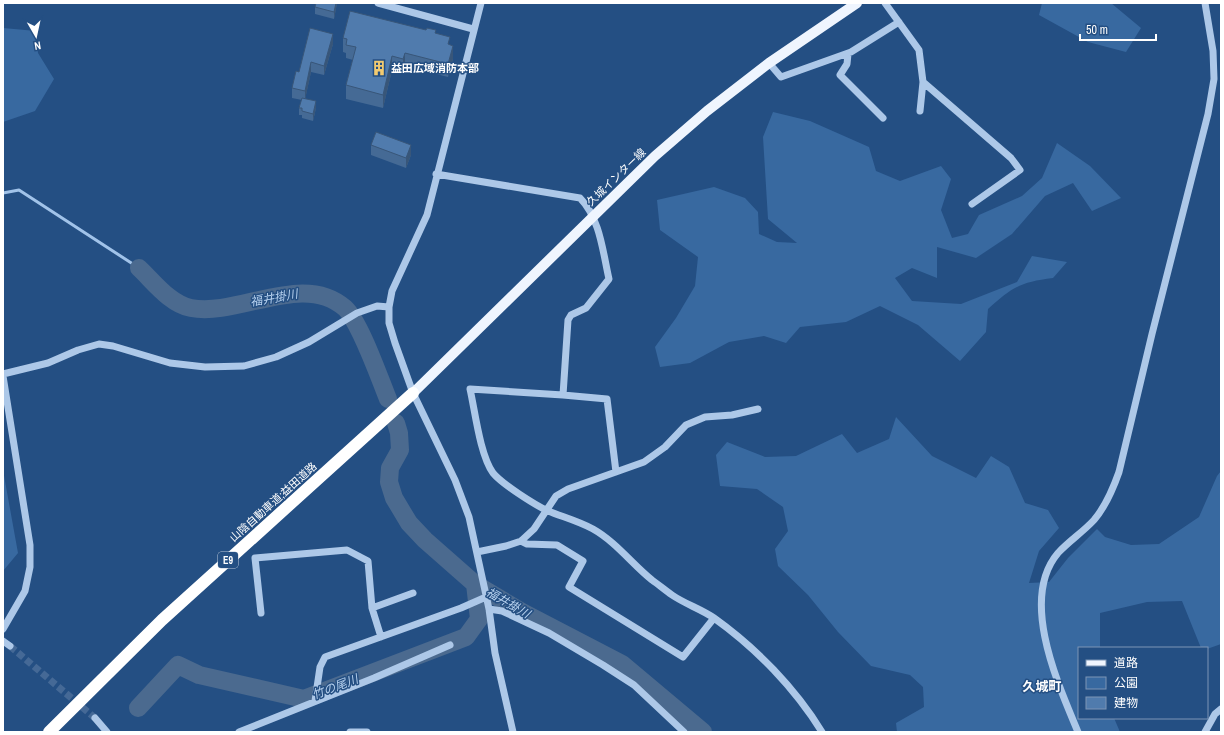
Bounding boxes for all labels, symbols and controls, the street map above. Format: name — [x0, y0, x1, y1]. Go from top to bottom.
north arrow — [16, 16, 56, 56]
scale bar — [1080, 16, 1156, 42]
text: 50 m — [1086, 22, 1108, 38]
text: N — [33, 38, 42, 53]
building icon: 益田広域消防本部 — [370, 59, 388, 77]
place label: 益田広域消防本部 — [391, 61, 479, 75]
street label: 久城インター線 — [583, 145, 649, 209]
water label: 福井掛川 — [249, 286, 301, 310]
street label: 山陰自動車道;益田道路 — [227, 459, 319, 545]
road number: E9 — [218, 552, 238, 568]
water label: 福井掛川 — [483, 584, 535, 623]
legend — [1078, 647, 1208, 719]
text: 道路 — [1114, 655, 1138, 671]
water label: 竹の尾川 — [310, 670, 362, 703]
text: 公園 — [1114, 675, 1138, 691]
district label: 久城町 — [1022, 678, 1062, 695]
text: 建物 — [1114, 695, 1138, 711]

